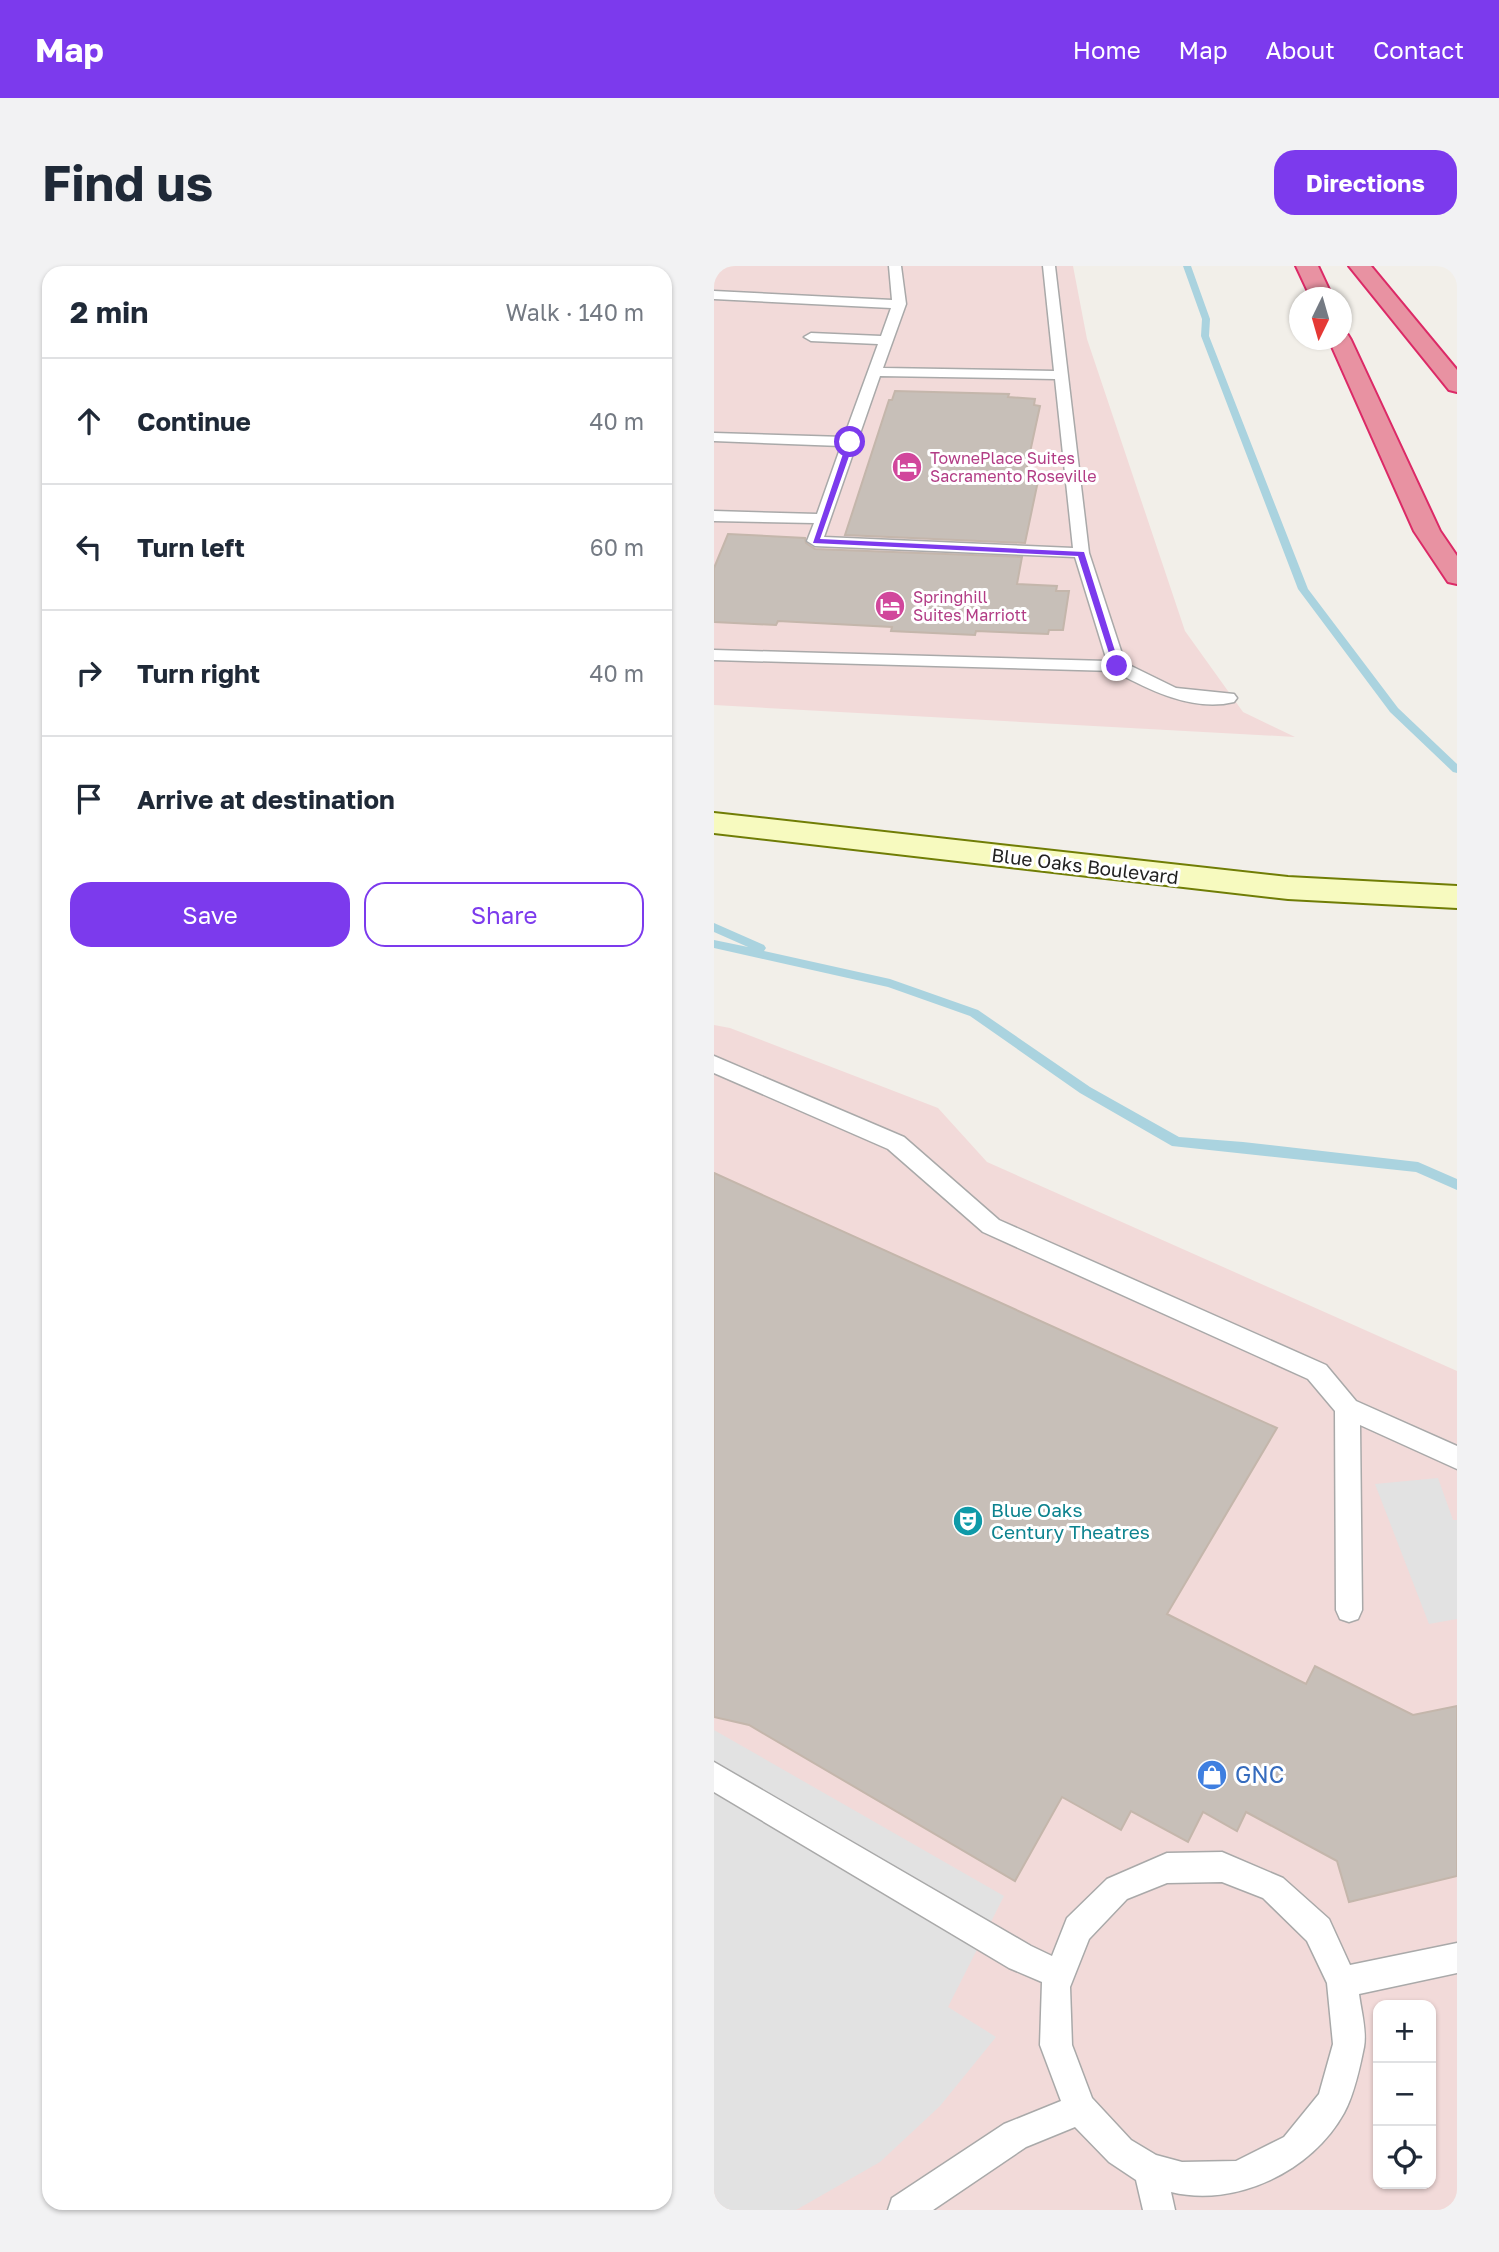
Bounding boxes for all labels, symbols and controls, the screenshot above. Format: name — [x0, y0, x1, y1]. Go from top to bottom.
text: Map — [35, 30, 104, 69]
text: Home — [1073, 35, 1141, 64]
text: Map — [1179, 35, 1228, 64]
text: About — [1266, 35, 1335, 64]
text: Contact — [1373, 35, 1464, 64]
button: Directions — [1274, 150, 1457, 215]
text: Find us — [42, 153, 213, 212]
north arrow — [1289, 287, 1352, 350]
text: 2 min — [70, 294, 148, 330]
text: Walk · 140 m — [506, 298, 644, 326]
icon: ahead — [70, 402, 108, 440]
text: Continue — [137, 406, 251, 437]
text: 40 m — [590, 407, 644, 435]
route start — [834, 426, 865, 457]
place label: TownePlace Suites Sacramento Roseville — [930, 448, 1097, 486]
hotel icon: TownePlace Suites Sacramento Roseville — [890, 450, 924, 484]
icon: left — [70, 528, 108, 566]
text: Turn left — [137, 532, 245, 563]
text: 60 m — [590, 533, 644, 561]
place label: Springhill Suites Marriott — [913, 587, 1027, 625]
hotel icon: Springhill Suites Marriott — [873, 589, 907, 623]
route end — [1101, 650, 1132, 681]
icon: right — [70, 654, 108, 692]
text: Turn right — [137, 658, 260, 689]
text: 40 m — [590, 659, 644, 687]
icon: arrive — [70, 780, 108, 818]
text: Arrive at destination — [137, 784, 395, 815]
street label: Blue Oaks Boulevard — [990, 843, 1180, 888]
button: Save — [70, 882, 350, 947]
button: Share — [364, 882, 644, 947]
place label: Blue Oaks Century Theatres — [991, 1498, 1150, 1543]
theatre icon: Blue Oaks Century Theatres — [951, 1504, 985, 1538]
shop icon: GNC — [1195, 1758, 1229, 1792]
place label: GNC — [1235, 1760, 1284, 1788]
map controls — [1373, 2000, 1436, 2189]
button: + — [1373, 2000, 1436, 2063]
button: − — [1373, 2063, 1436, 2126]
button: locate — [1373, 2126, 1436, 2189]

